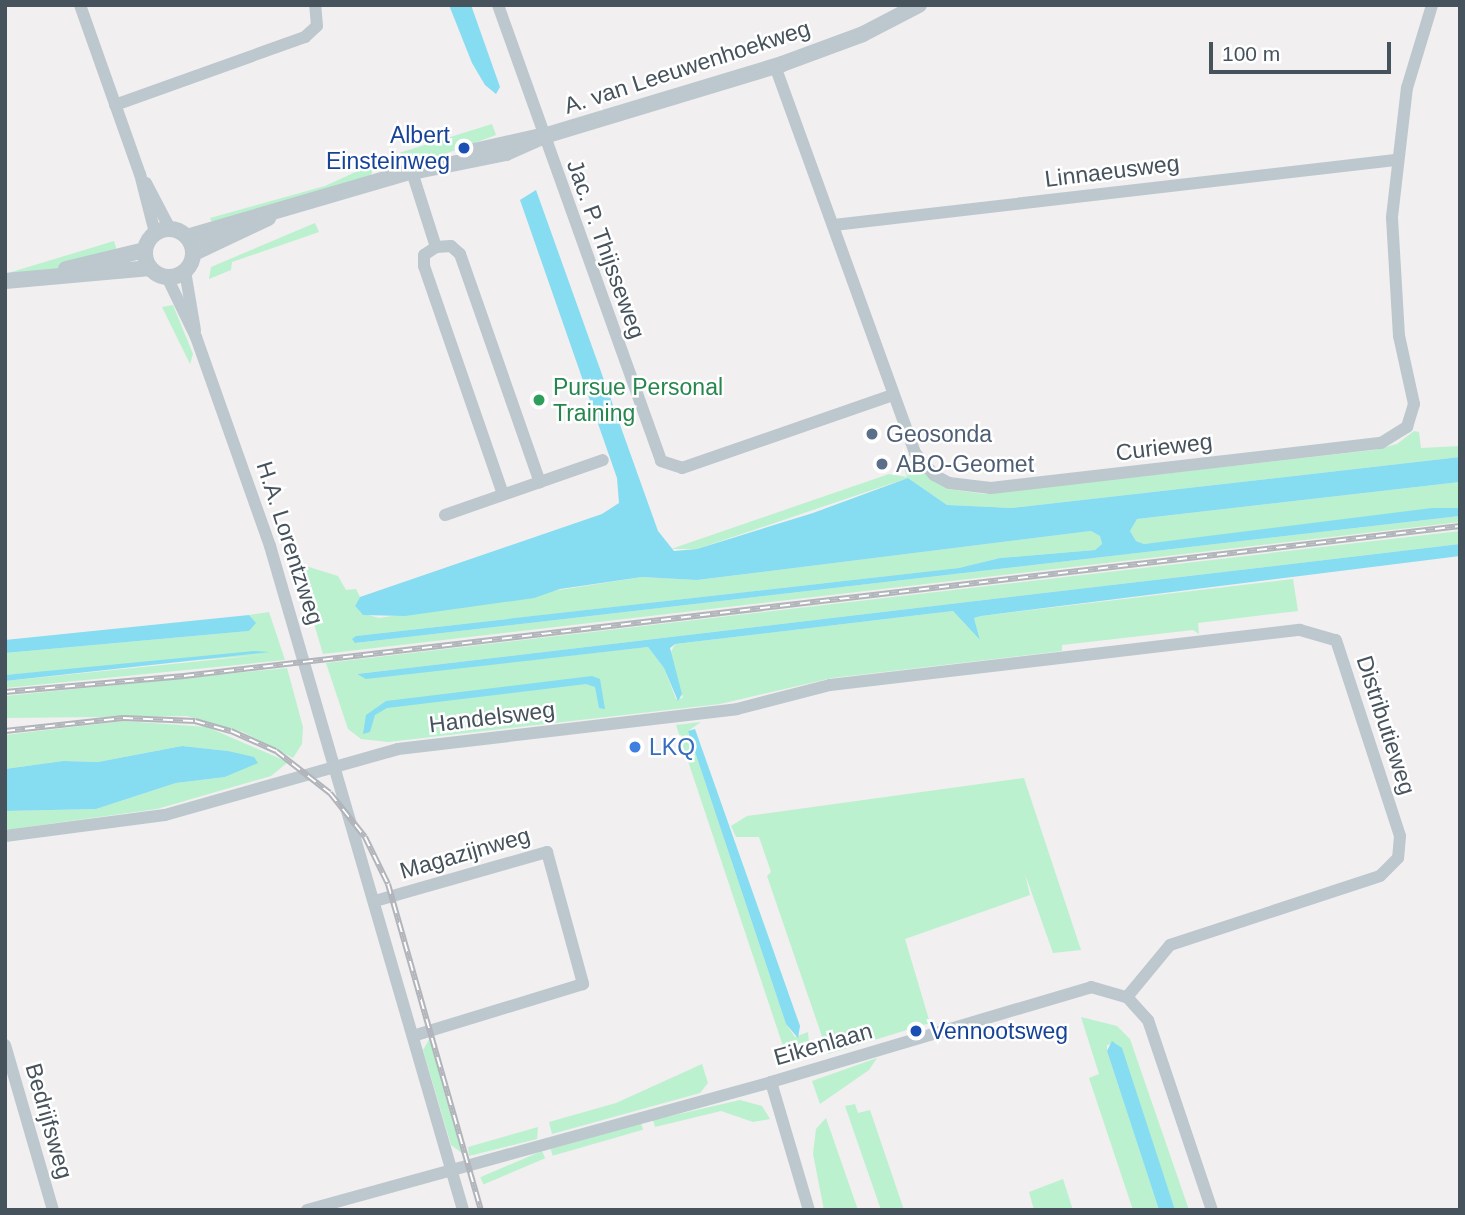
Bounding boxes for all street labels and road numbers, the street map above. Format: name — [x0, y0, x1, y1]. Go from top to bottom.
street label: A. van Leeuwenhoekweg — [561, 14, 813, 120]
street label: Linnaeusweg — [1043, 149, 1181, 193]
street label: Jac. P. Thijsseweg — [561, 156, 651, 342]
street label: Curieweg — [1114, 427, 1214, 467]
street label: H.A. Lorentzweg — [251, 458, 329, 628]
street label: Distributieweg — [1351, 652, 1421, 798]
street label: Handelsweg — [428, 696, 556, 738]
street label: Magazijnweg — [397, 821, 533, 885]
street label: Eikenlaan — [771, 1017, 875, 1071]
street label: Bedrijfsweg — [19, 1060, 79, 1182]

